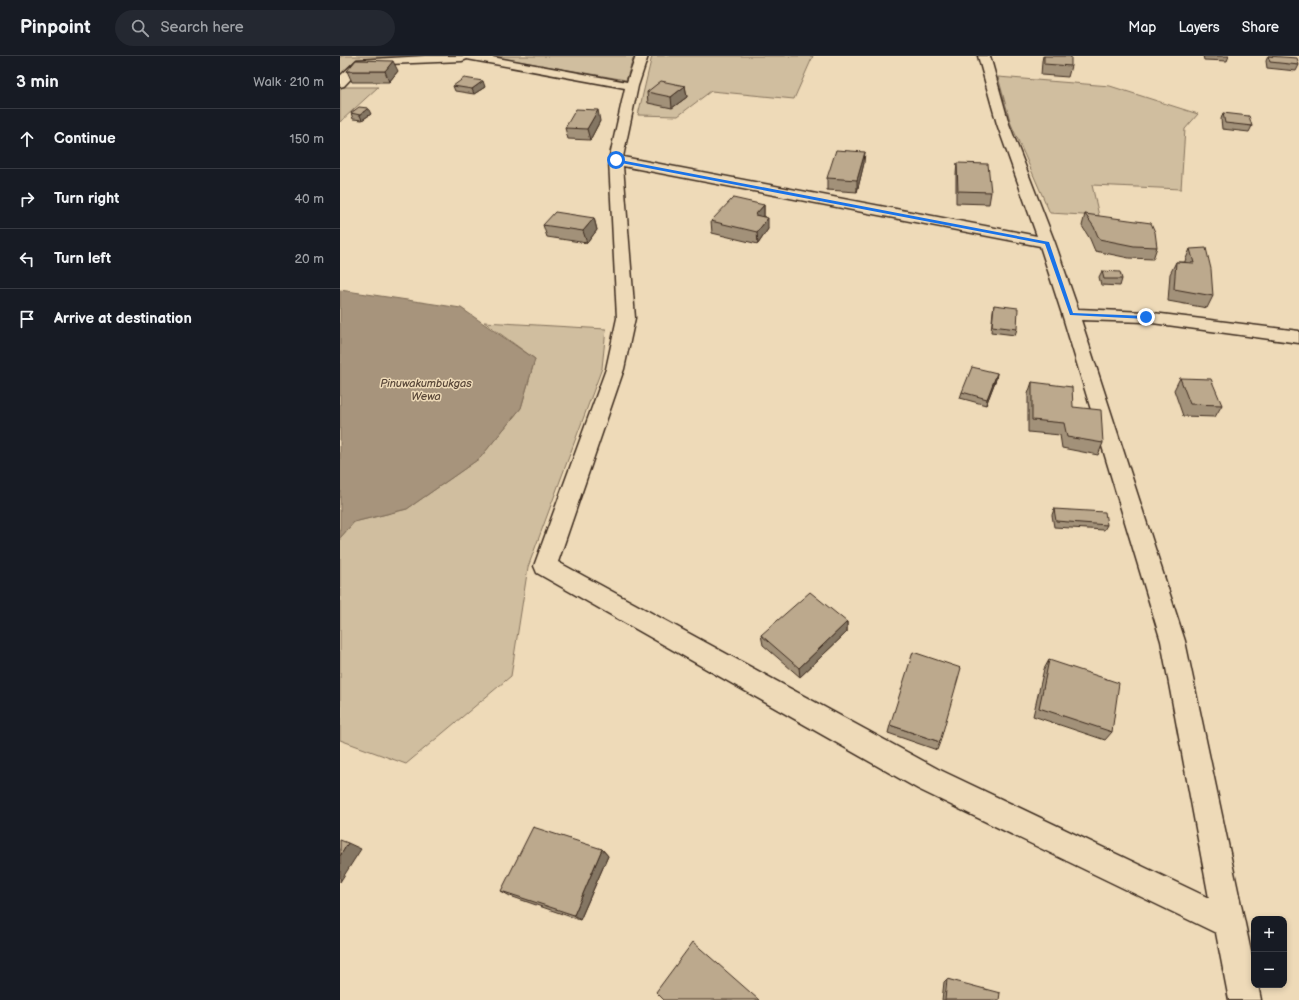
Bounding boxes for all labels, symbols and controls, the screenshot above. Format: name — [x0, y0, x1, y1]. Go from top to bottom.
search box — [115, 10, 395, 46]
text: Pinpoint — [20, 16, 91, 39]
icon: search — [129, 17, 151, 39]
text: Search here — [161, 18, 244, 37]
text: Map — [1128, 19, 1156, 36]
text: Layers — [1178, 19, 1220, 36]
text: Share — [1242, 19, 1279, 36]
text: 3 min — [16, 72, 59, 92]
text: Walk · 210 m — [253, 74, 324, 90]
icon: ahead — [16, 128, 38, 150]
text: Continue — [54, 129, 116, 148]
text: 150 m — [290, 131, 324, 147]
route start — [607, 151, 625, 169]
icon: right — [16, 188, 38, 210]
text: Turn right — [54, 189, 119, 208]
text: 40 m — [294, 191, 324, 207]
icon: left — [16, 248, 38, 270]
text: Turn left — [54, 249, 111, 268]
text: 20 m — [294, 251, 324, 267]
icon: arrive — [16, 308, 38, 330]
route end — [1137, 308, 1155, 326]
text: Arrive at destination — [54, 309, 192, 328]
water label: Pinuwakumbukgas Wewa — [380, 377, 472, 403]
map controls — [1251, 916, 1287, 988]
button: + — [1251, 916, 1287, 952]
button: − — [1251, 952, 1287, 988]

